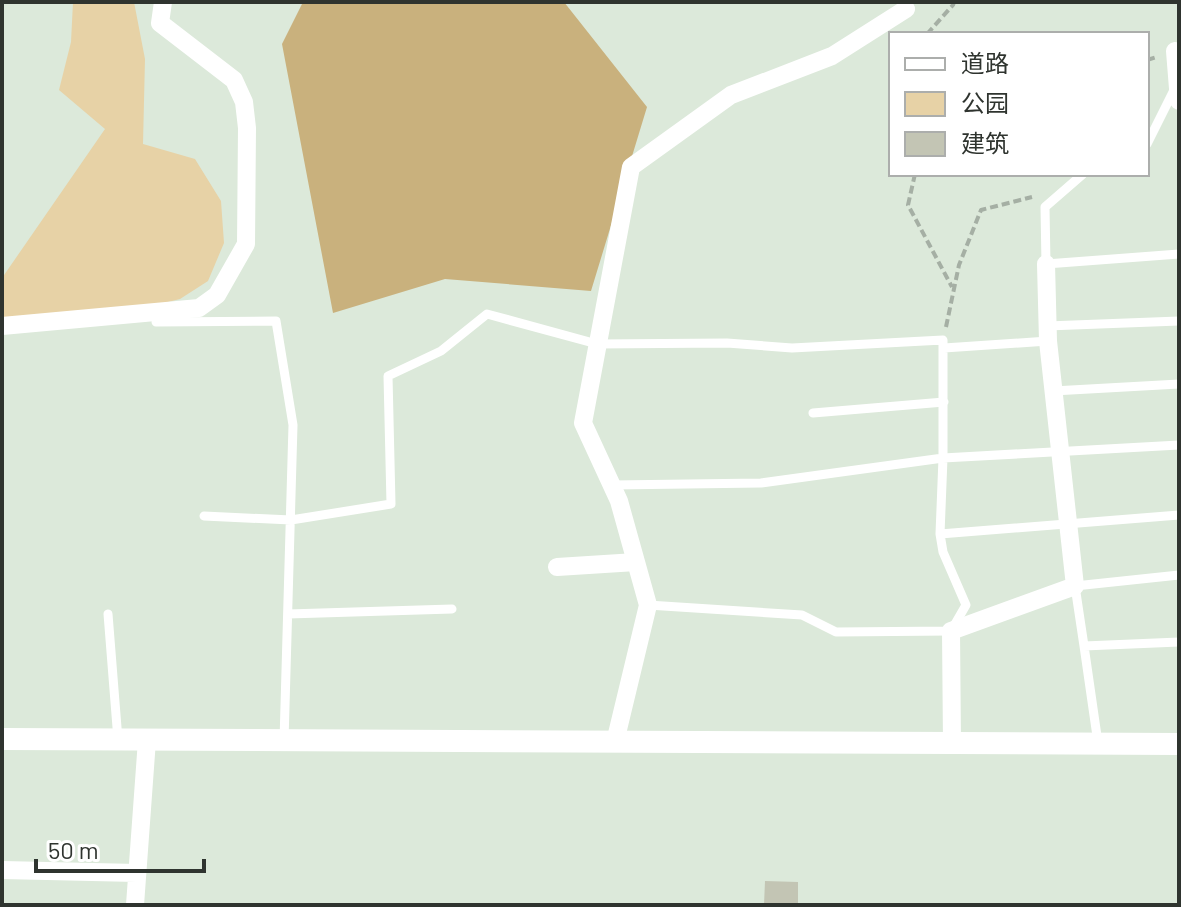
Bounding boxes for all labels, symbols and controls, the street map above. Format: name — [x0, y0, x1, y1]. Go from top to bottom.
legend — [889, 32, 1149, 176]
text: 道路 — [961, 48, 1009, 77]
text: 公园 — [961, 88, 1009, 117]
text: 建筑 — [961, 128, 1009, 157]
scale bar — [36, 823, 204, 873]
text: 50 m — [48, 835, 99, 864]

